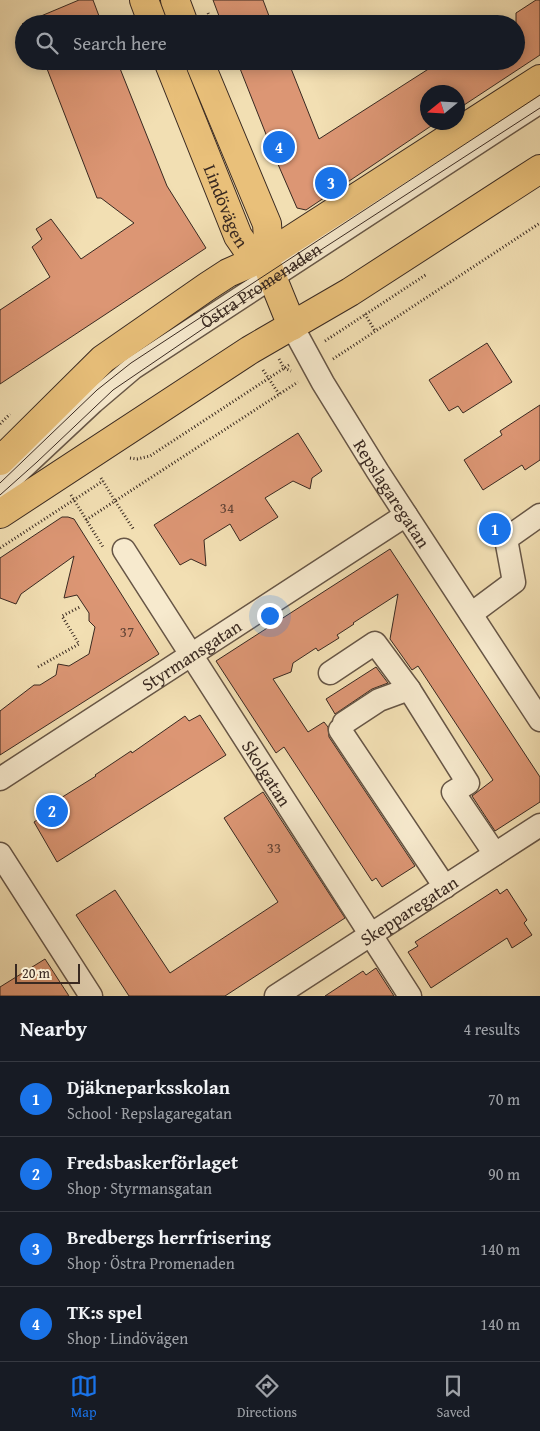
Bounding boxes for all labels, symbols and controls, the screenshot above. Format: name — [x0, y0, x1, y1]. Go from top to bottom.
search box — [15, 15, 525, 70]
icon: search — [33, 29, 61, 57]
text: Search here — [73, 29, 167, 57]
north arrow — [420, 85, 465, 130]
pin: 4 — [263, 128, 295, 166]
street label: Lindövägen — [197, 160, 256, 253]
pin: 3 — [315, 164, 347, 202]
street label: Östra Promenaden — [194, 235, 326, 334]
street label: Repslagaregatan — [347, 433, 437, 553]
house number: 34 — [220, 497, 234, 518]
pin: 1 — [479, 510, 511, 548]
your location — [257, 603, 283, 629]
street label: Styrmansgatan — [136, 612, 247, 697]
house number: 37 — [120, 621, 134, 642]
street label: Skolgatan — [236, 735, 298, 812]
pin: 2 — [36, 792, 68, 830]
house number: 33 — [267, 837, 281, 858]
street label: Skepparegatan — [354, 868, 463, 952]
scale bar — [15, 961, 80, 984]
text: 20 m — [22, 963, 50, 983]
text: Nearby — [20, 1013, 87, 1044]
text: 4 results — [463, 1017, 520, 1041]
text: Djäkneparksskolan — [67, 1073, 230, 1101]
text: 1 — [32, 1087, 40, 1111]
text: 70 m — [488, 1087, 520, 1111]
text: School · Repslagaregatan — [67, 1101, 232, 1125]
text: Fredsbaskerförlaget — [67, 1148, 238, 1176]
text: 2 — [32, 1162, 40, 1186]
text: 90 m — [488, 1162, 520, 1186]
text: Shop · Styrmansgatan — [67, 1176, 212, 1200]
text: Bredbergs herrfrisering — [67, 1223, 271, 1251]
text: 3 — [32, 1237, 40, 1261]
text: 140 m — [480, 1237, 520, 1261]
text: Shop · Östra Promenaden — [67, 1251, 235, 1275]
text: TK:s spel — [67, 1298, 142, 1326]
text: 4 — [32, 1312, 40, 1336]
text: 140 m — [480, 1312, 520, 1336]
text: Shop · Lindövägen — [67, 1326, 188, 1350]
tab: Map — [70, 1372, 98, 1422]
tab: Directions — [237, 1372, 297, 1422]
tab: Saved — [436, 1372, 470, 1422]

